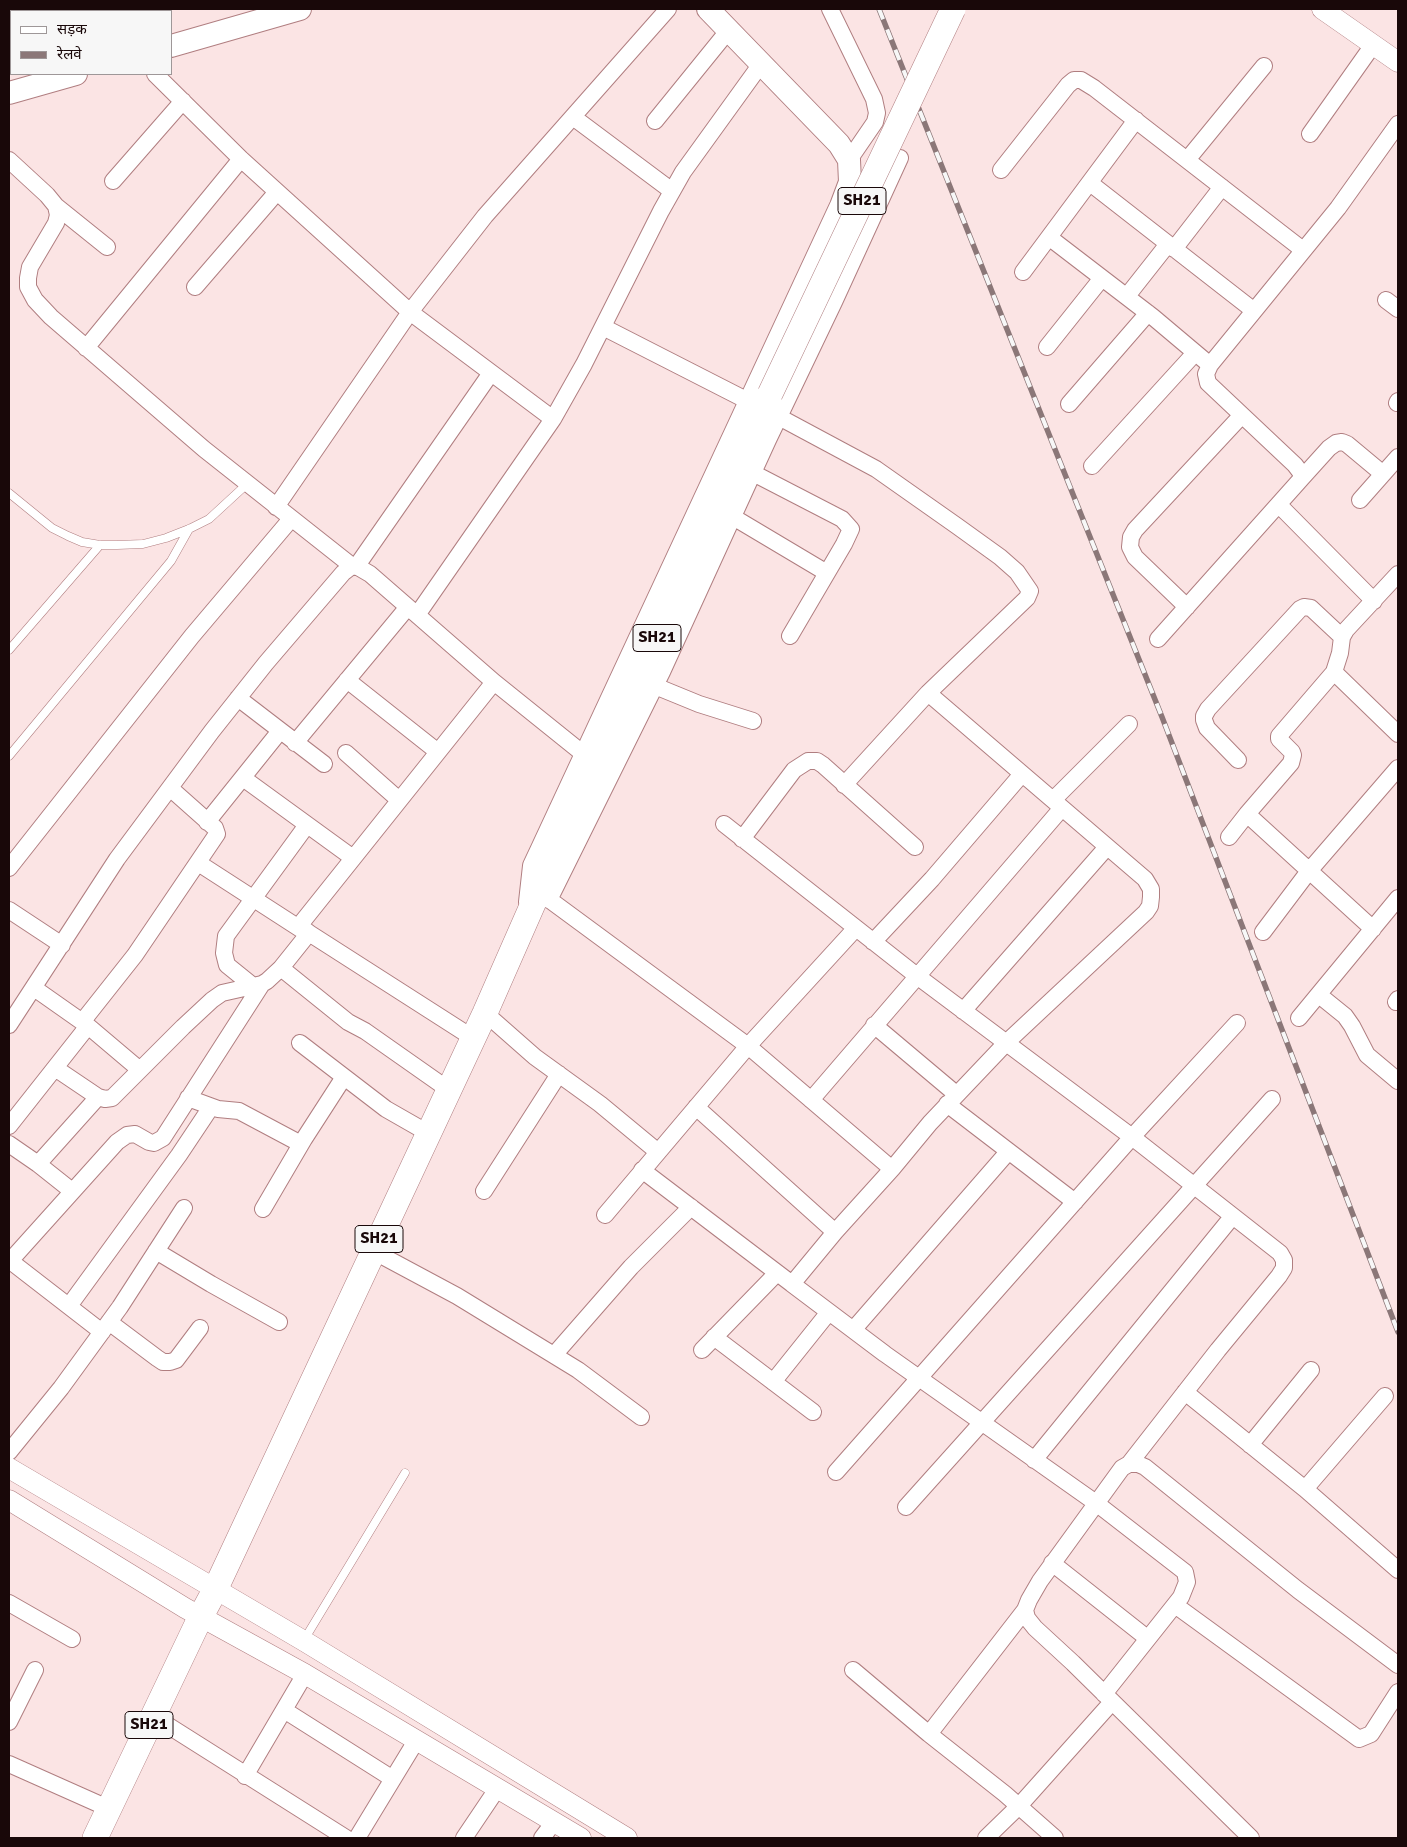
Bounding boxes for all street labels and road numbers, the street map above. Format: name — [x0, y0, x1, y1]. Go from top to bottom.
road number: SH21 — [838, 188, 886, 215]
road number: SH21 — [633, 624, 681, 651]
road number: SH21 — [355, 1226, 403, 1252]
road number: SH21 — [125, 1712, 173, 1738]

